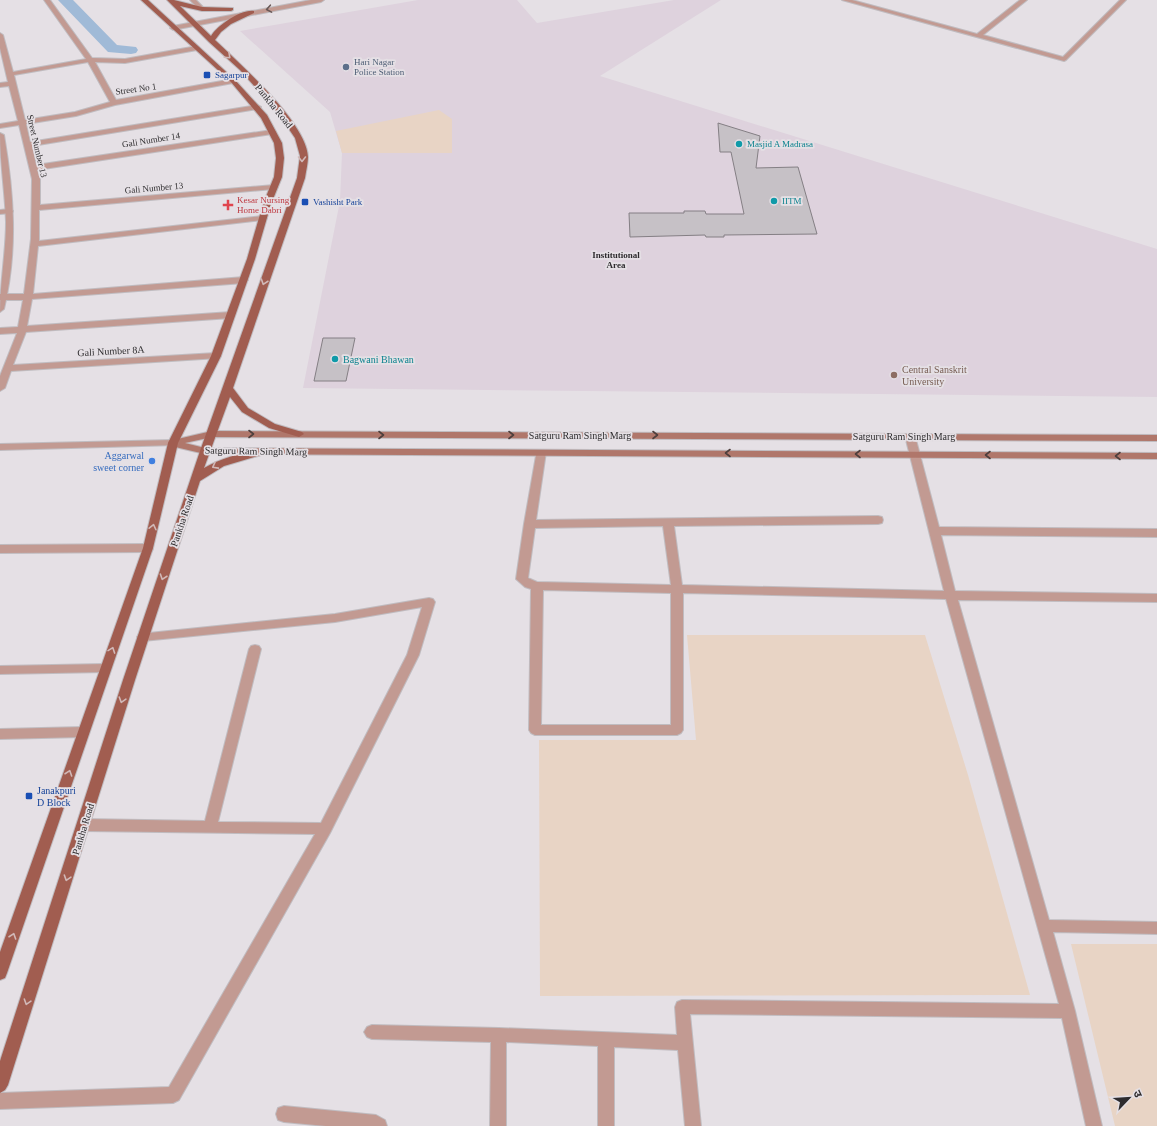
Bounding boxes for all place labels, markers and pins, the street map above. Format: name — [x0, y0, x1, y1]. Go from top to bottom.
place label: Hari Nagar Police Station — [354, 57, 405, 77]
marker: Hari Nagar Police Station — [341, 62, 351, 72]
marker: Sagarpur — [202, 70, 212, 80]
place label: Sagarpur — [215, 70, 248, 80]
marker: Masjid A Madrasa — [734, 139, 744, 149]
place label: Masjid A Madrasa — [747, 139, 813, 149]
place label: Kesar Nursing Home Dabri — [237, 195, 290, 215]
marker: IITM — [769, 196, 779, 206]
place label: IITM — [782, 196, 802, 206]
marker: Vashisht Park — [300, 197, 310, 207]
place label: Vashisht Park — [313, 197, 363, 207]
marker: Kesar Nursing Home Dabri — [222, 199, 234, 211]
marker: Bagwani Bhawan — [330, 354, 340, 364]
place label: Bagwani Bhawan — [343, 354, 414, 365]
place label: Central Sanskrit University — [902, 364, 967, 387]
marker: Central Sanskrit University — [889, 370, 899, 380]
place label: Aggarwal sweet corner — [93, 450, 145, 473]
marker: Aggarwal sweet corner — [147, 456, 157, 466]
place label: Janakpuri D Block — [37, 785, 76, 808]
marker: Janakpuri D Block — [24, 791, 34, 801]

